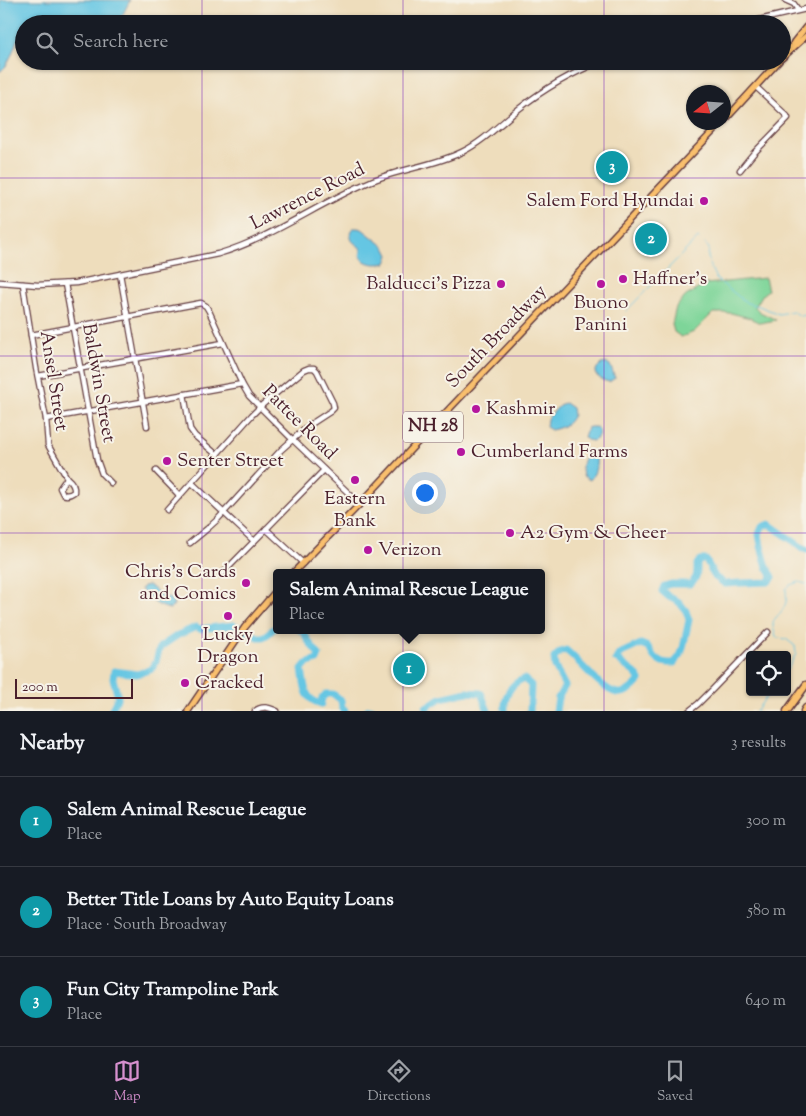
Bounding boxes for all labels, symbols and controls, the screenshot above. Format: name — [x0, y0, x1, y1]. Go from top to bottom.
search box — [15, 15, 791, 70]
icon: search — [33, 29, 61, 57]
text: Search here — [73, 29, 168, 56]
north arrow — [686, 85, 731, 130]
pin: 3 — [596, 148, 628, 186]
street label: Lawrence Road — [246, 156, 370, 237]
place label: Salem Ford Hyundai — [526, 188, 694, 215]
marker: Salem Ford Hyundai — [698, 195, 710, 207]
pin: 2 — [635, 220, 667, 258]
place label: Haffner's — [633, 266, 707, 293]
place label: Balducci's Pizza — [366, 271, 491, 298]
marker: Haffner's — [617, 273, 629, 285]
marker: Balducci's Pizza — [495, 278, 507, 290]
marker: Buono Panini — [595, 278, 607, 290]
street label: South Broadway — [440, 279, 554, 395]
place label: Buono Panini — [574, 290, 628, 339]
street label: Baldwin Street — [74, 321, 122, 445]
street label: Ansel Street — [32, 329, 74, 434]
street label: Pattee Road — [255, 379, 343, 467]
place label: Kashmir — [486, 396, 555, 423]
marker: Kashmir — [470, 403, 482, 415]
road number: NH 28 — [403, 412, 463, 442]
place label: Cumberland Farms — [471, 439, 628, 466]
marker: Cumberland Farms — [455, 446, 467, 458]
place label: Senter Street — [177, 448, 284, 475]
marker: Senter Street — [161, 455, 173, 467]
marker: Eastern Bank — [349, 474, 361, 486]
your location — [412, 480, 438, 506]
place label: Eastern Bank — [324, 486, 386, 535]
place label: A2 Gym & Cheer — [520, 520, 666, 547]
marker: A2 Gym & Cheer — [504, 527, 516, 539]
place label: Verizon — [378, 537, 442, 564]
marker: Verizon — [362, 544, 374, 556]
place label: Chris's Cards and Comics — [125, 559, 236, 608]
popup — [273, 569, 545, 634]
marker: Chris's Cards and Comics — [240, 577, 252, 589]
text: Salem Animal Rescue League — [289, 577, 529, 604]
text: Place — [289, 604, 325, 627]
marker: Lucky Dragon — [222, 610, 234, 622]
place label: Lucky Dragon — [197, 622, 259, 671]
pin: 1 — [393, 650, 425, 688]
map controls — [746, 651, 791, 696]
button: locate — [746, 651, 791, 696]
place label: Cracked — [195, 670, 264, 697]
scale bar — [15, 676, 132, 699]
marker: Cracked — [179, 677, 191, 689]
text: 200 m — [22, 678, 58, 698]
text: Nearby — [20, 729, 85, 759]
text: 3 results — [731, 732, 786, 755]
text: Salem Animal Rescue League — [67, 797, 306, 824]
text: 1 — [33, 810, 39, 833]
text: 300 m — [746, 810, 786, 833]
text: Place — [67, 824, 102, 847]
text: Better Title Loans by Auto Equity Loans — [67, 887, 394, 914]
text: 2 — [32, 900, 40, 923]
text: 580 m — [747, 900, 786, 923]
text: Place · South Broadway — [67, 914, 227, 937]
text: Fun City Trampoline Park — [67, 977, 279, 1004]
text: 3 — [33, 990, 39, 1013]
text: 640 m — [745, 990, 786, 1013]
text: Place — [67, 1004, 102, 1027]
tab: Map — [113, 1057, 141, 1107]
tab: Directions — [367, 1057, 431, 1107]
tab: Saved — [657, 1057, 693, 1107]

